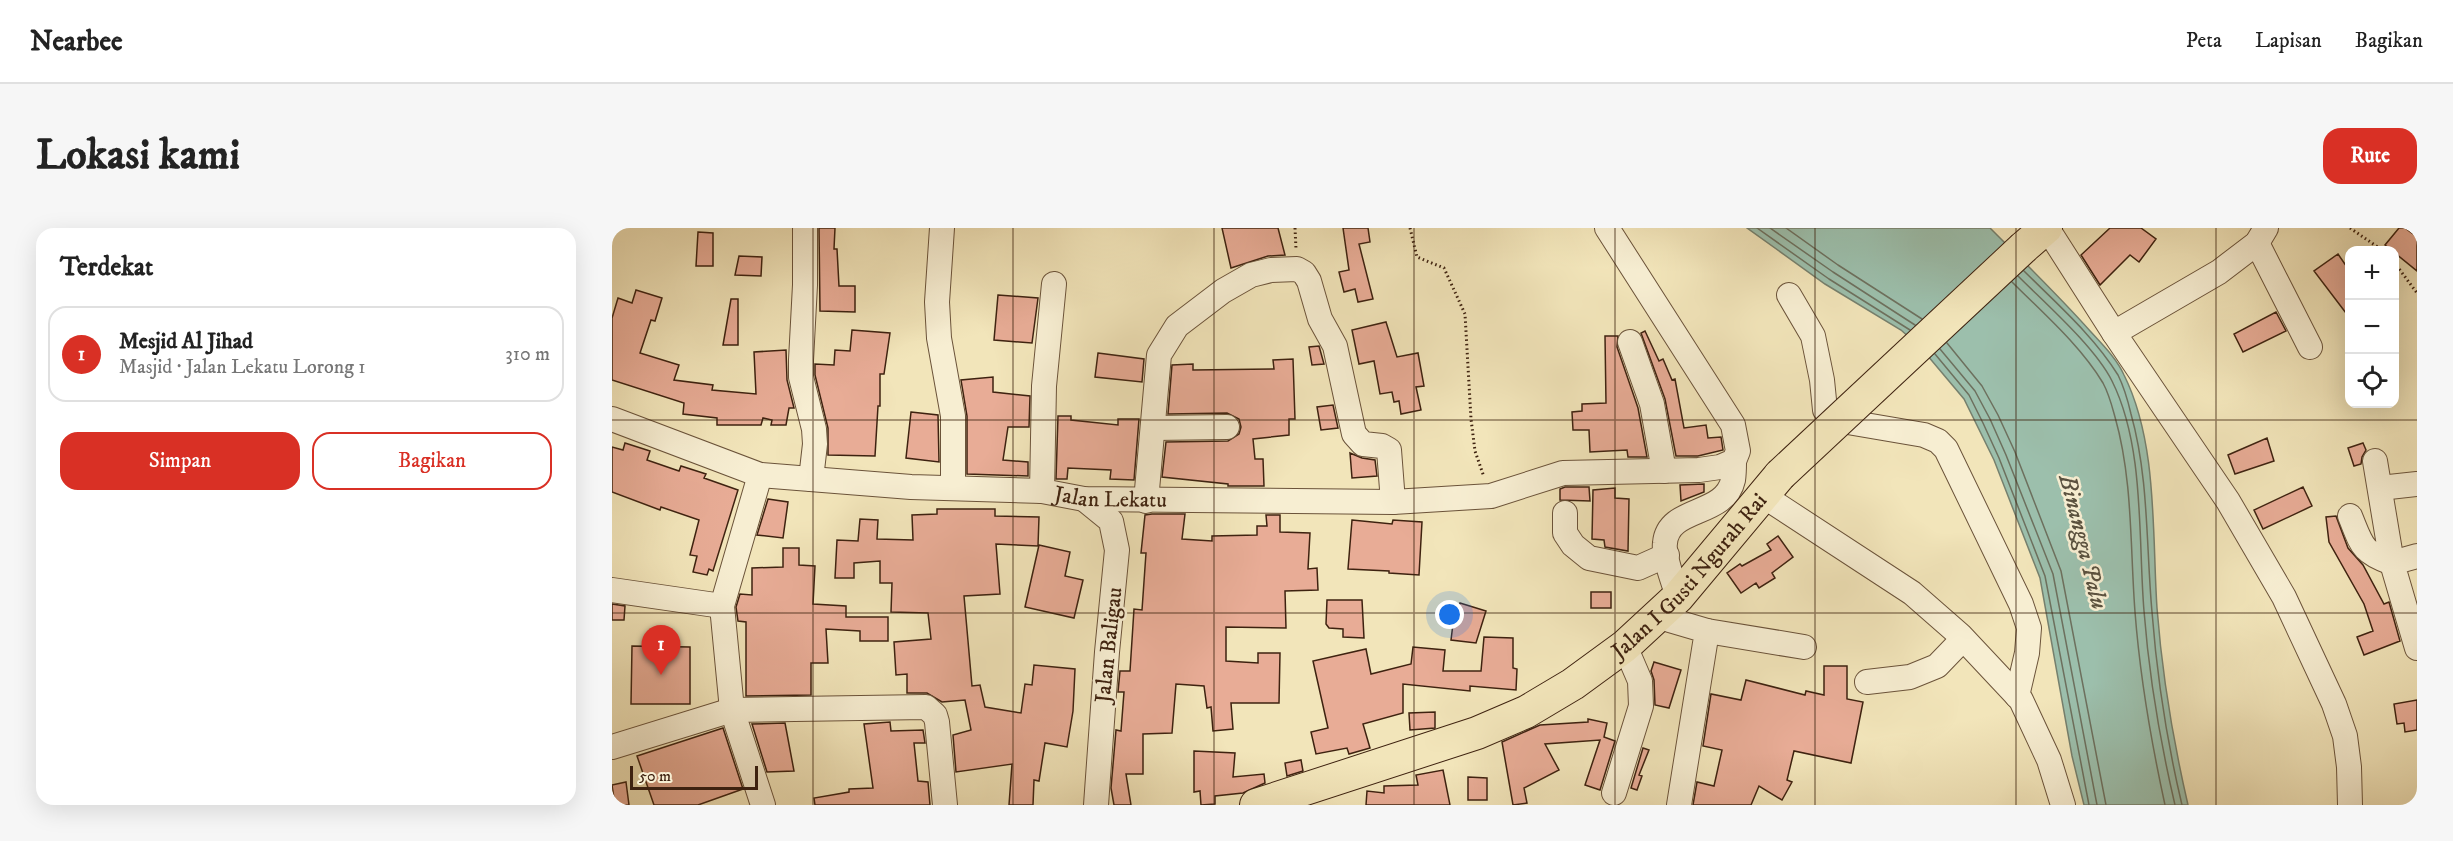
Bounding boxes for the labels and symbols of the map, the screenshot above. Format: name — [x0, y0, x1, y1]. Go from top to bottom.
water label: Binangga Palu — [2052, 471, 2114, 613]
street label: Jalan Lekatu — [1050, 480, 1167, 513]
street label: Jalan I Gusti Ngurah Rai — [1605, 488, 1773, 666]
street label: Jalan Baligau — [1089, 586, 1128, 706]
your location — [1435, 600, 1464, 629]
pin: 1 — [641, 626, 680, 675]
scale bar — [630, 763, 758, 790]

